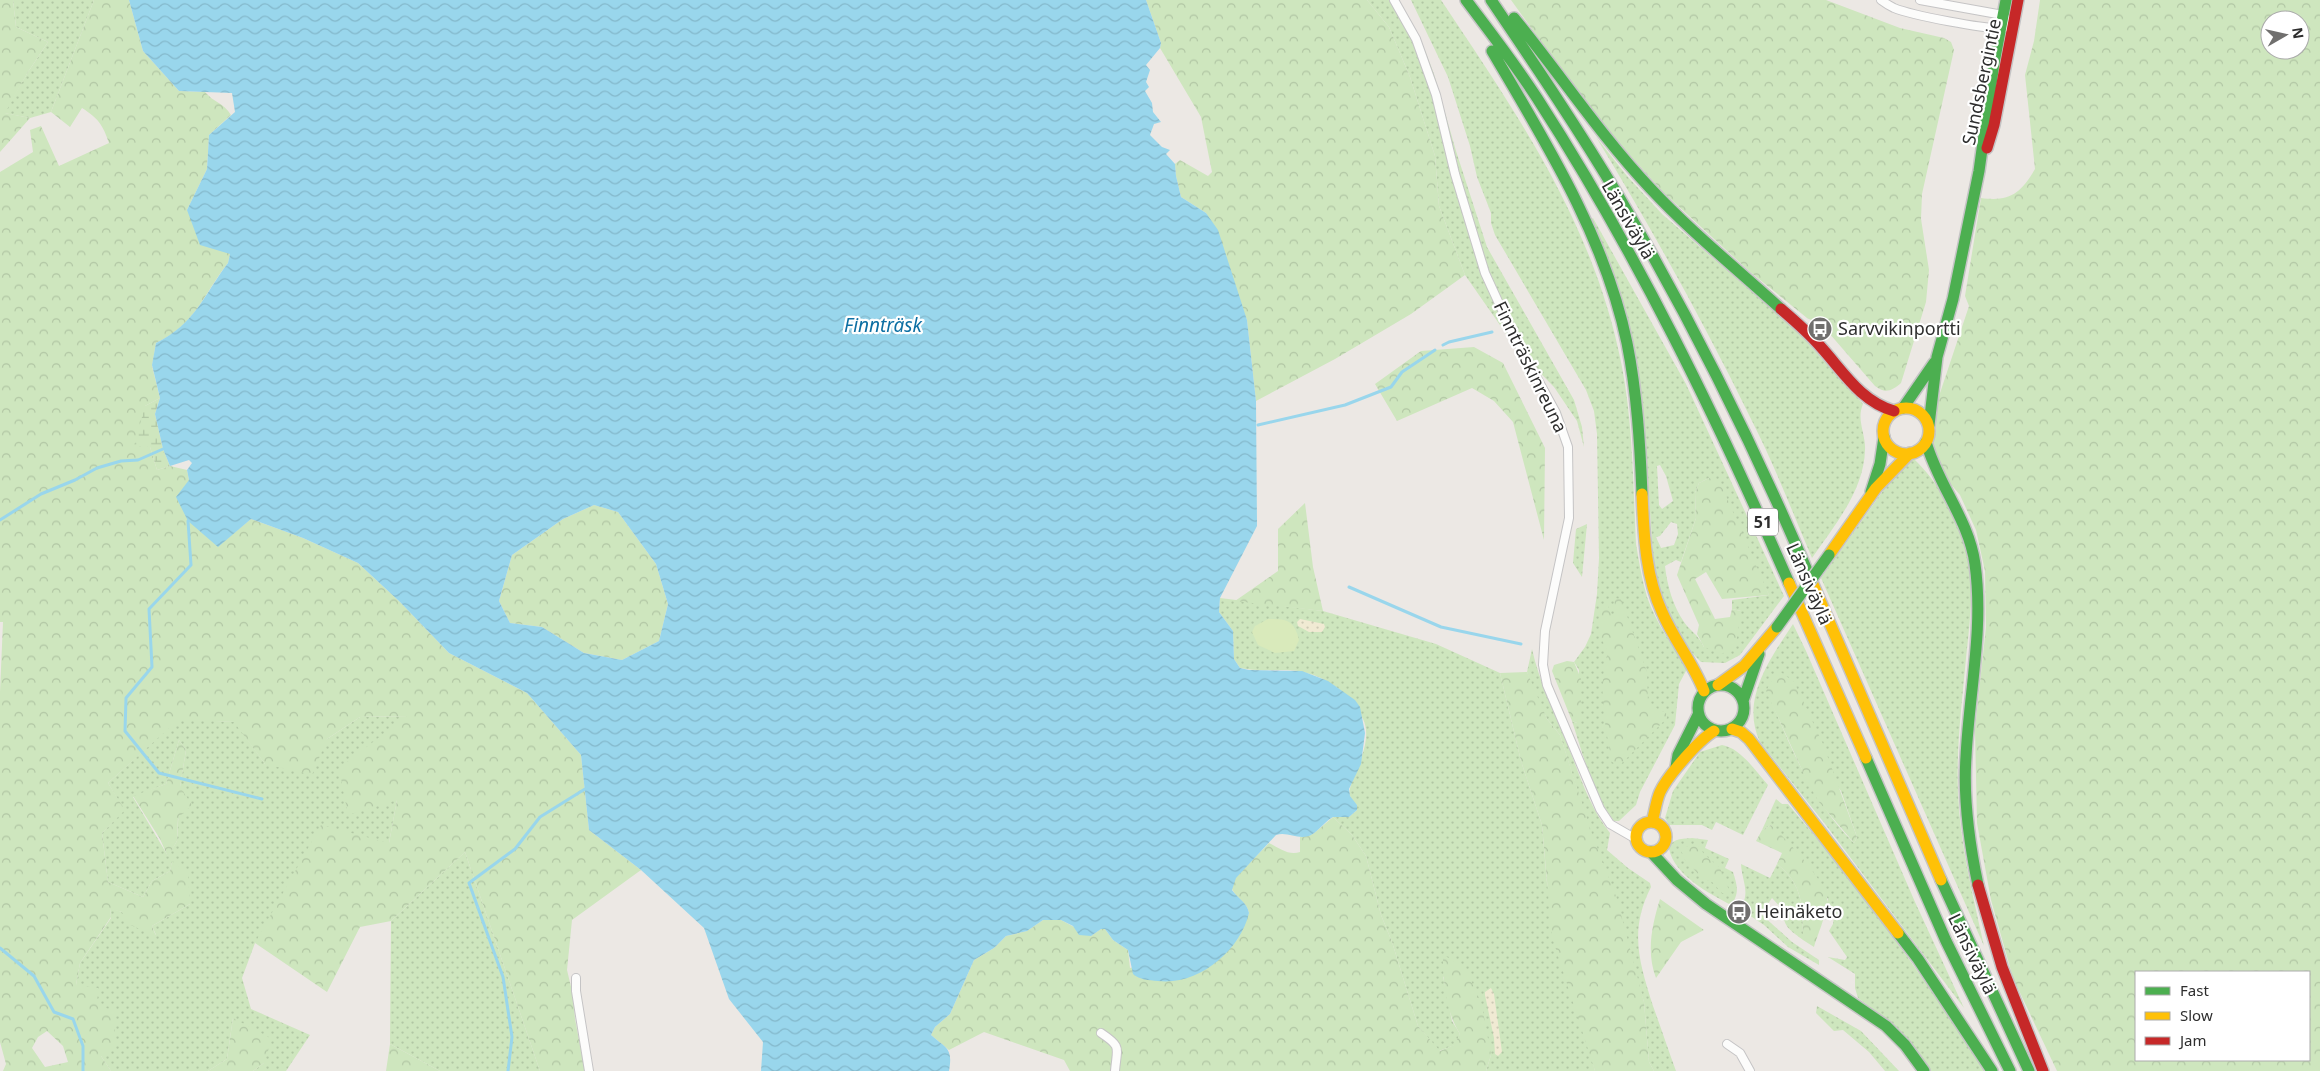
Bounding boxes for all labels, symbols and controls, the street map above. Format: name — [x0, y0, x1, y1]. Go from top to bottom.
north arrow — [2260, 10, 2310, 60]
street label: Sundsbergintie — [1956, 16, 2006, 147]
text: N — [2288, 26, 2309, 40]
street label: Länsiväylä — [1597, 176, 1661, 263]
street label: Finnträskinreuna — [1489, 297, 1573, 436]
water label: Finnträsk — [844, 312, 923, 338]
bus stop icon: Sarvvikinportti — [1807, 316, 1833, 342]
place label: Sarvvikinportti — [1838, 316, 1961, 340]
road number: 51 — [1748, 508, 1778, 536]
street label: Länsiväylä — [1781, 539, 1839, 628]
bus stop icon: Heinäketo — [1726, 899, 1752, 925]
place label: Heinäketo — [1756, 899, 1843, 923]
street label: Länsiväylä — [1943, 909, 2003, 998]
legend — [2135, 971, 2310, 1061]
text: Fast — [2180, 980, 2209, 1000]
text: Slow — [2180, 1005, 2213, 1025]
text: Jam — [2178, 1030, 2207, 1050]

